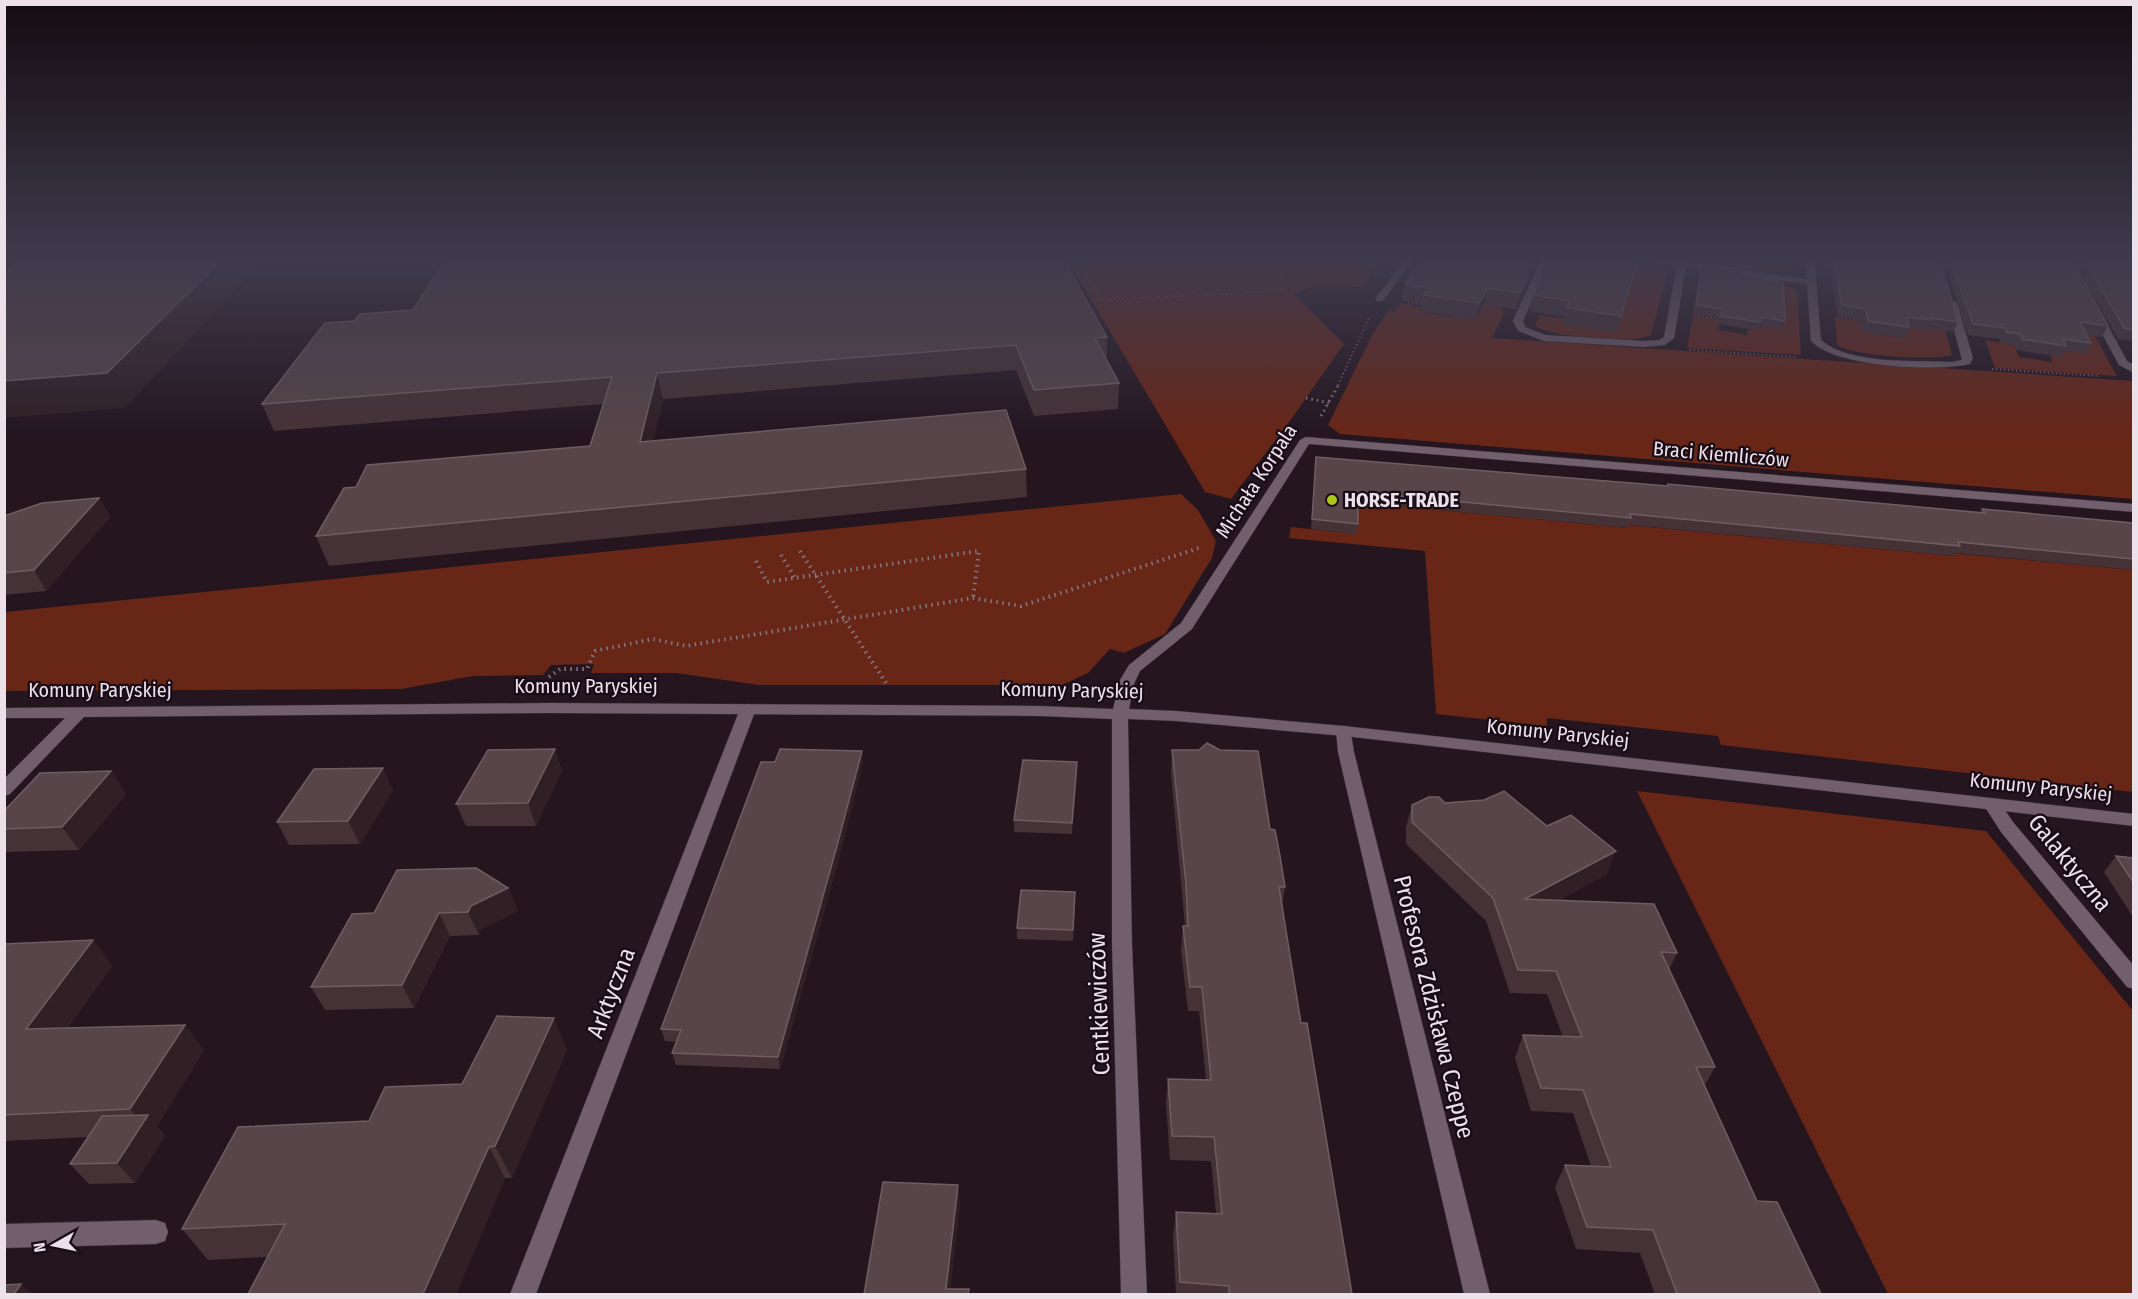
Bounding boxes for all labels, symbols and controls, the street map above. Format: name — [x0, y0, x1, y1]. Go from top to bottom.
street label: Michała Korpala — [1210, 420, 1302, 542]
street label: Braci Kiemliczów — [1652, 436, 1790, 472]
place label: HORSE-TRADE — [1344, 488, 1459, 512]
marker: HORSE-TRADE — [1325, 493, 1339, 507]
street label: Komuny Paryskiej — [514, 674, 658, 698]
street label: Komuny Paryskiej — [1000, 677, 1144, 703]
street label: Komuny Paryskiej — [28, 678, 172, 702]
street label: Komuny Paryskiej — [1485, 714, 1631, 752]
street label: Komuny Paryskiej — [1968, 768, 2114, 806]
street label: Galaktyczna — [2022, 809, 2118, 917]
street label: Profesora Zdzisława Czeppe — [1388, 872, 1480, 1142]
street label: Centkiewiczów — [1083, 932, 1115, 1076]
street label: Arktyczna — [581, 944, 641, 1042]
north arrow — [24, 1215, 84, 1275]
text: N — [30, 1241, 50, 1253]

